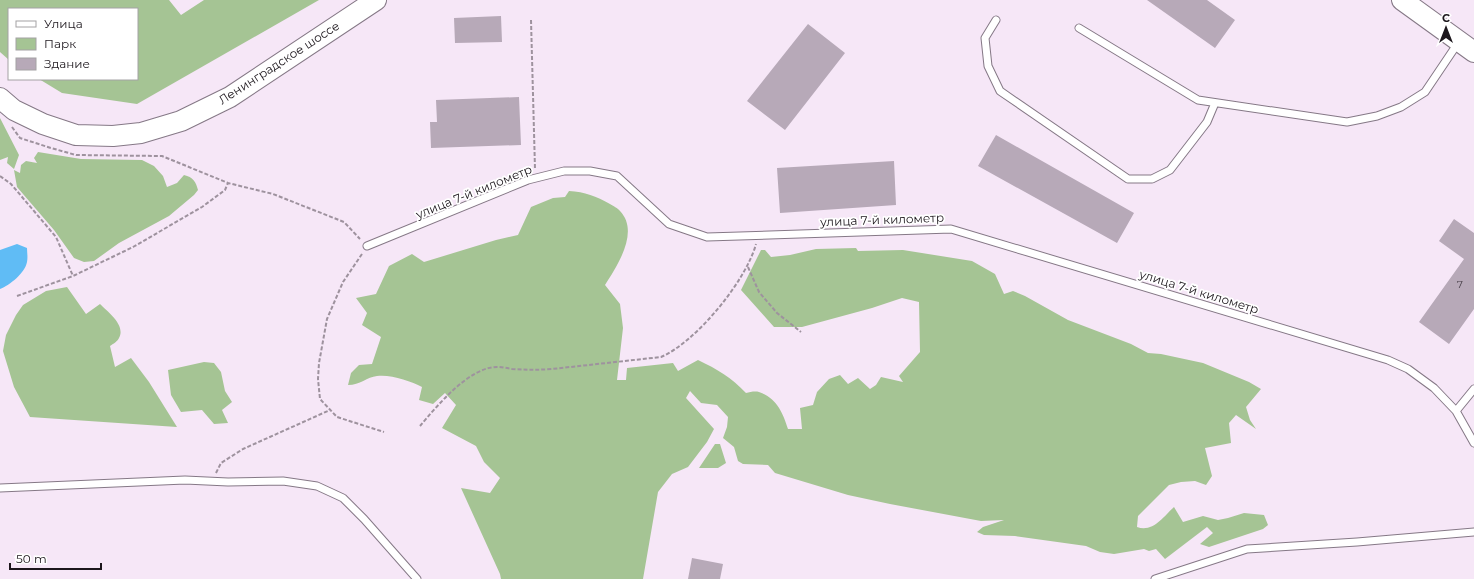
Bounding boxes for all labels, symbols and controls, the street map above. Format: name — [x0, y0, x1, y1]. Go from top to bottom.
legend — [8, 8, 138, 80]
north arrow — [1426, 8, 1466, 48]
text: С — [1442, 11, 1450, 25]
text: Улица — [44, 16, 83, 31]
street label: Ленинградское шоссе — [215, 18, 342, 107]
text: Парк — [44, 36, 76, 51]
text: Здание — [44, 56, 90, 71]
street label: улица 7-й километр — [413, 161, 534, 222]
street label: улица 7-й километр — [819, 210, 944, 229]
street label: улица 7-й километр — [1137, 266, 1261, 317]
house number: 7 — [1457, 278, 1463, 291]
scale bar — [10, 545, 101, 571]
text: 50 m — [16, 551, 47, 566]

